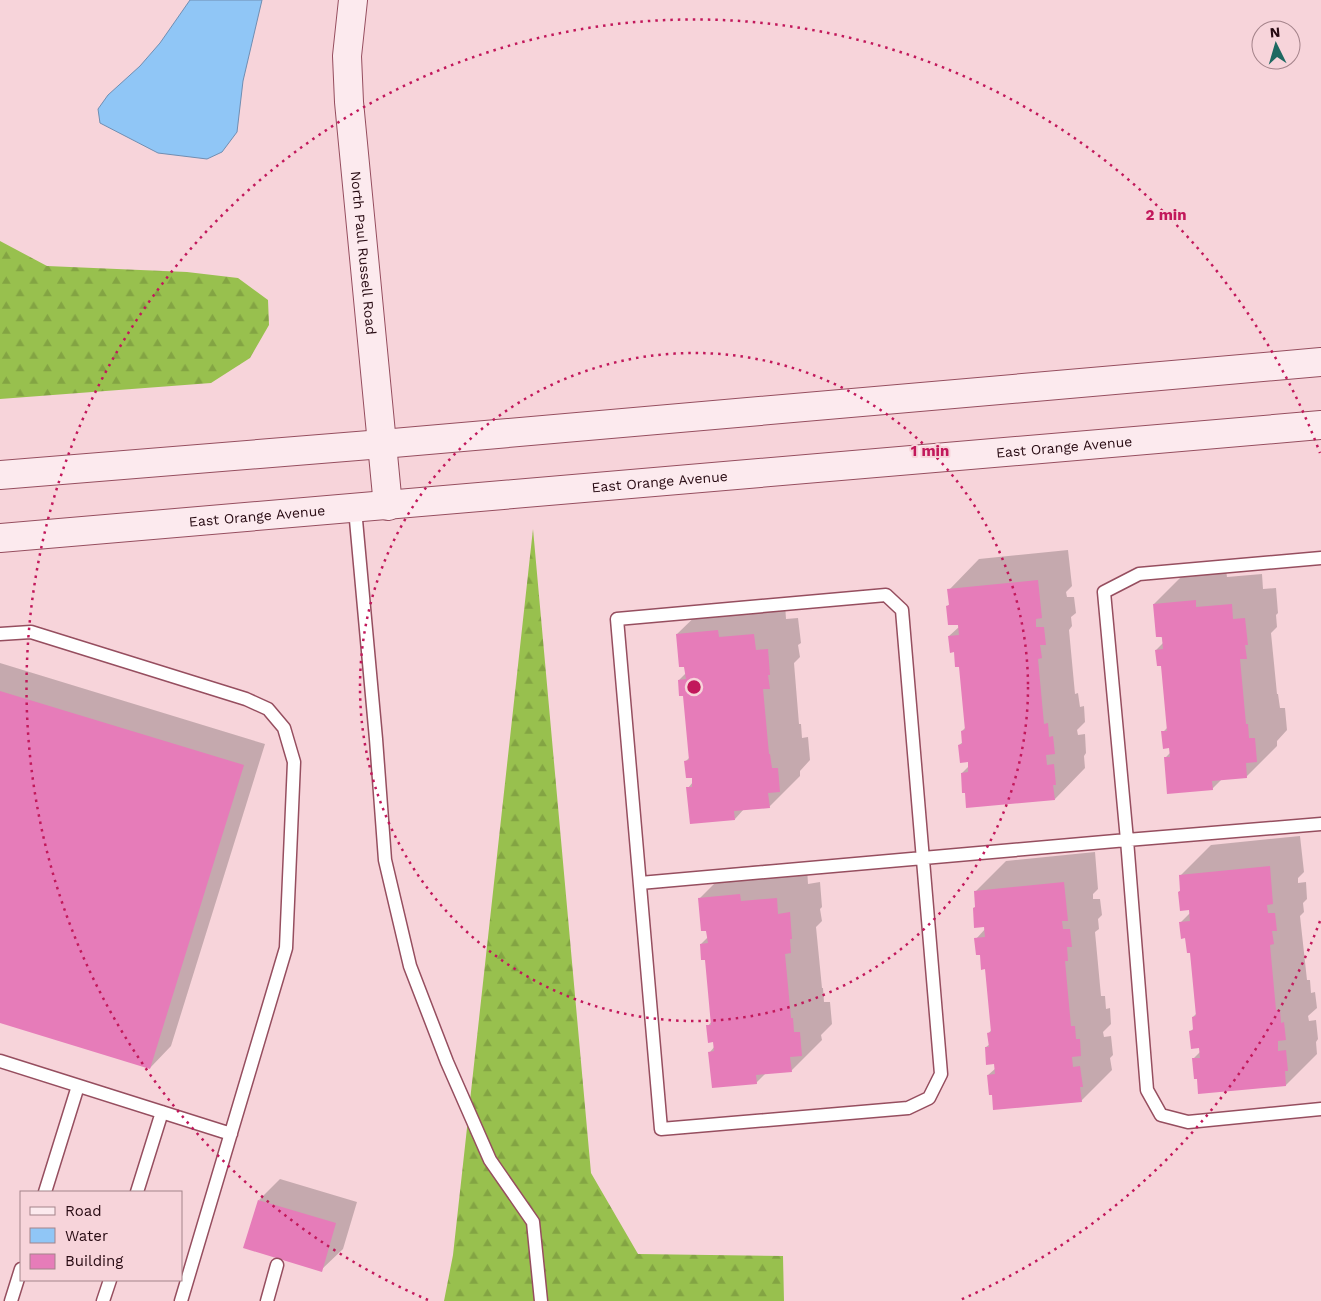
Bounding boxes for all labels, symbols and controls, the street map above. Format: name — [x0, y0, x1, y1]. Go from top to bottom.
north arrow — [1251, 20, 1301, 70]
text: N — [1269, 24, 1281, 40]
street label: North Paul Russell Road — [348, 170, 379, 336]
text: 2 min — [1145, 206, 1187, 224]
street label: East Orange Avenue — [995, 433, 1133, 461]
text: 1 min — [911, 442, 949, 460]
street label: East Orange Avenue — [591, 468, 728, 495]
street label: East Orange Avenue — [188, 502, 326, 530]
centre of rings — [685, 678, 703, 696]
legend — [20, 1191, 182, 1281]
text: Road — [65, 1202, 102, 1220]
text: Water — [65, 1227, 108, 1245]
text: Building — [65, 1252, 123, 1270]

